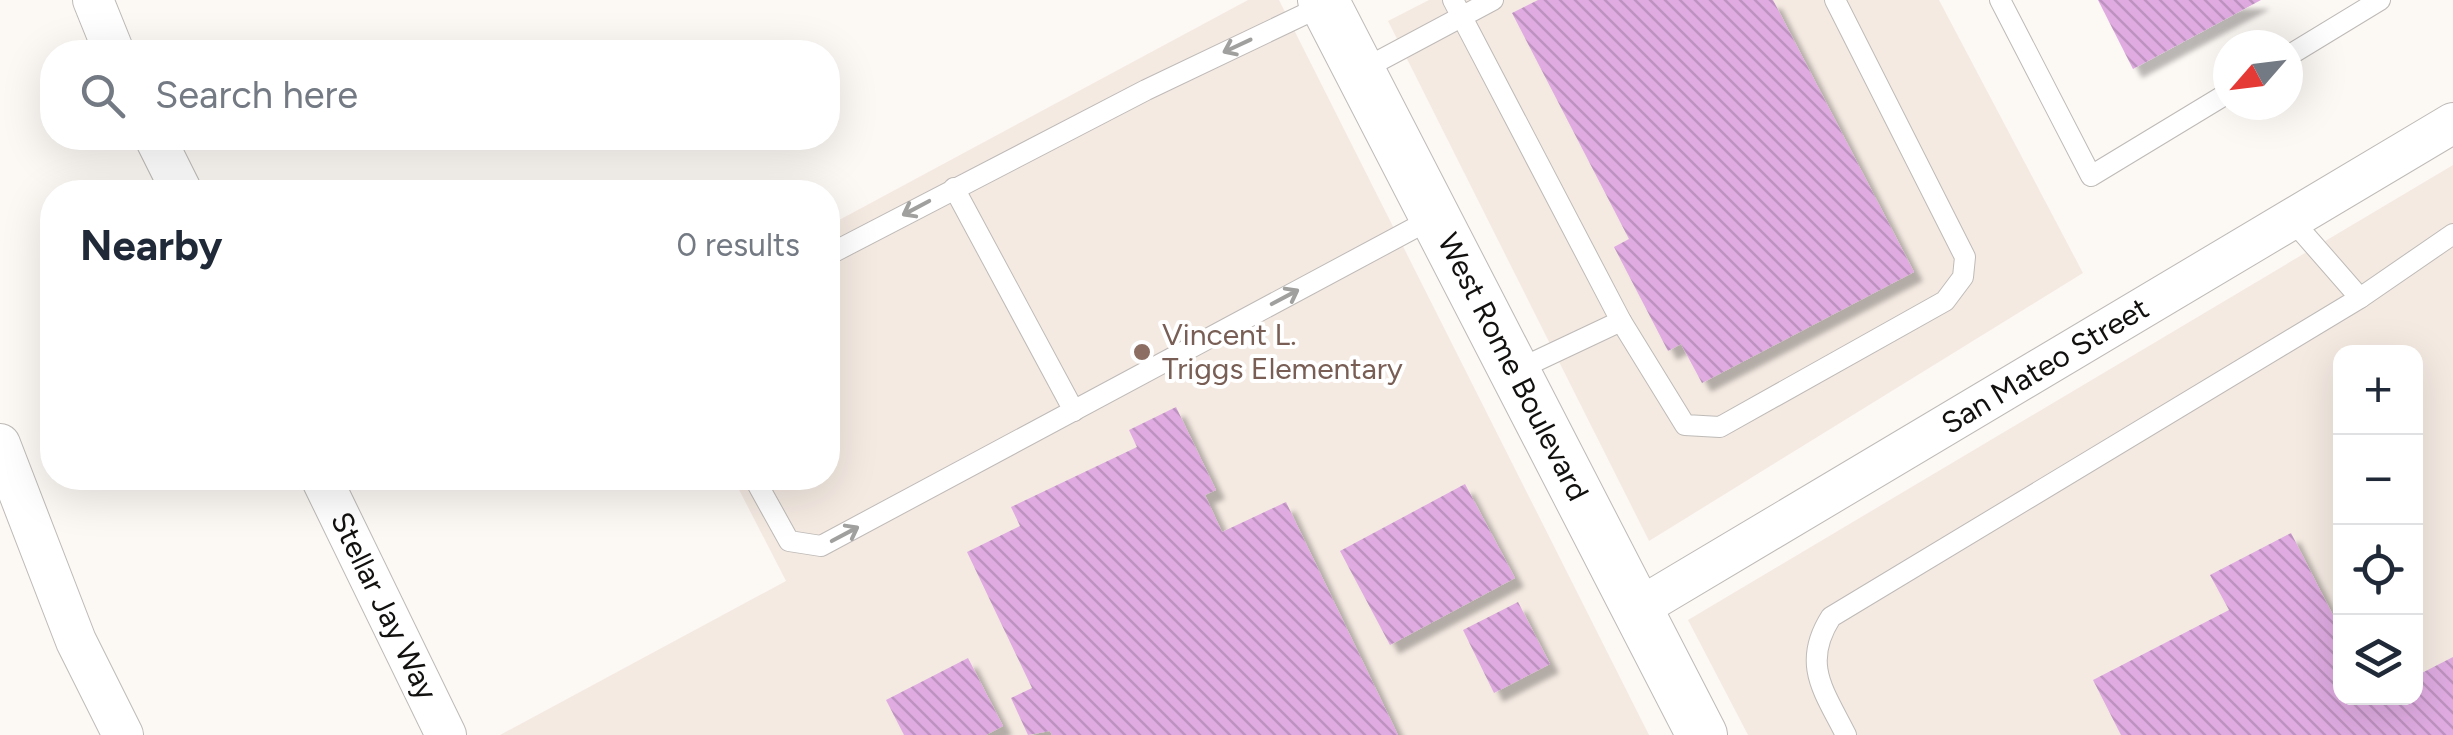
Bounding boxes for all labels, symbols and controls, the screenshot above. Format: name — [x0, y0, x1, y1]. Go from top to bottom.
north arrow — [2213, 30, 2303, 120]
one-way arrow — [1223, 38, 1253, 57]
search box — [40, 40, 840, 150]
icon: search — [75, 68, 130, 123]
text: Search here — [155, 72, 358, 118]
one-way arrow — [901, 199, 931, 218]
text: Nearby — [80, 220, 222, 271]
text: 0 results — [676, 226, 800, 264]
street label: West Rome Boulevard — [1430, 227, 1597, 507]
one-way arrow — [1270, 287, 1300, 306]
street label: San Mateo Street — [1934, 289, 2155, 442]
place label: Vincent L. Triggs Elementary — [1162, 316, 1403, 387]
marker: Vincent L. Triggs Elementary — [1131, 341, 1153, 363]
map controls — [2333, 345, 2423, 705]
button: + — [2333, 345, 2423, 435]
button: − — [2333, 435, 2423, 525]
street label: Stellar Jay Way — [323, 506, 446, 706]
one-way arrow — [829, 523, 859, 543]
button: locate — [2333, 525, 2423, 615]
button: layers — [2333, 615, 2423, 705]

